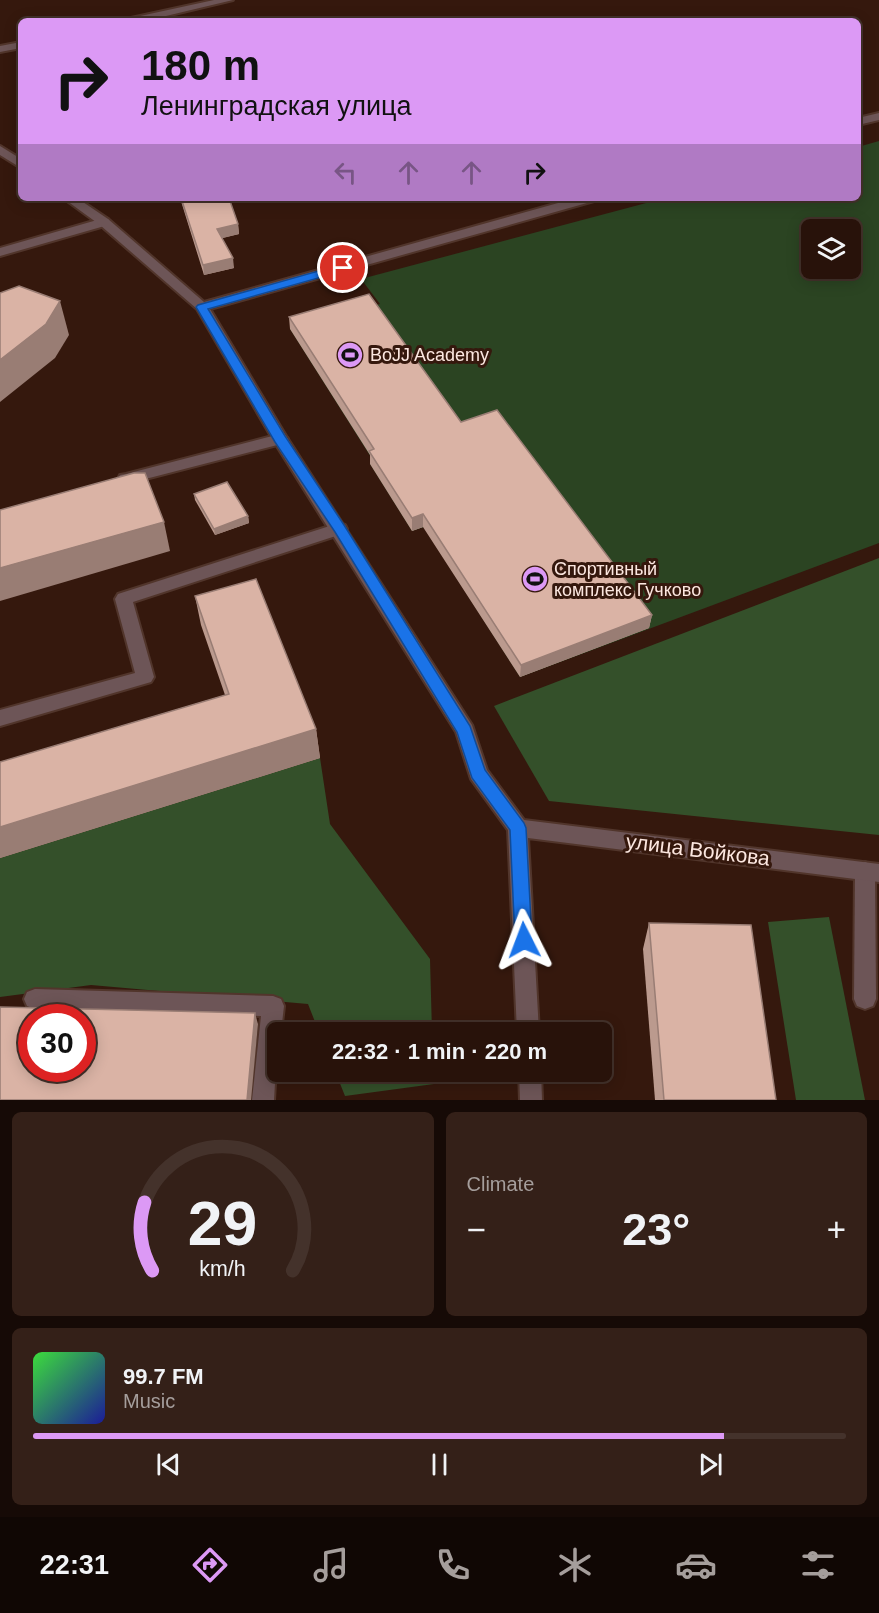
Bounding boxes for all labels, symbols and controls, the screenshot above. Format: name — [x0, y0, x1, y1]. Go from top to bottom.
icon: right — [42, 42, 120, 120]
text: 180 m — [141, 42, 260, 89]
text: Ленинградская улица — [141, 91, 412, 121]
icon: left — [329, 156, 362, 189]
icon: ahead — [392, 156, 425, 189]
icon: ahead — [455, 156, 488, 189]
icon: right — [518, 156, 551, 189]
map controls — [801, 219, 861, 279]
button: layers — [801, 219, 861, 279]
pin — [317, 242, 368, 293]
icon: arrive — [326, 251, 359, 284]
sports icon: BoJJ Academy — [335, 340, 365, 370]
place label: BoJJ Academy — [370, 345, 489, 365]
place label: Спортивный комплекс Гучково — [554, 559, 701, 600]
sports icon: Спортивный комплекс Гучково — [520, 564, 550, 594]
street label: улица Войкова — [625, 829, 772, 870]
position arrow — [492, 908, 556, 972]
speed limit sign: 30 — [18, 1004, 96, 1082]
text: 22:32 · 1 min · 220 m — [332, 1039, 547, 1064]
text: Climate — [467, 1173, 534, 1195]
text: 29 — [188, 1189, 257, 1258]
text: 23° — [622, 1204, 690, 1255]
text: − — [467, 1211, 486, 1248]
text: + — [827, 1211, 846, 1248]
text: km/h — [200, 1257, 246, 1281]
text: 99.7 FM — [123, 1364, 204, 1389]
text: Music — [123, 1390, 175, 1412]
icon: previous — [152, 1448, 185, 1481]
icon: pause — [423, 1448, 456, 1481]
icon: next — [694, 1448, 727, 1481]
icon: directions — [189, 1544, 231, 1586]
icon: music — [310, 1544, 352, 1586]
icon: phone — [432, 1544, 474, 1586]
icon: climate — [554, 1544, 596, 1586]
icon: car — [675, 1544, 717, 1586]
icon: filters — [797, 1544, 839, 1586]
text: 22:31 — [40, 1550, 109, 1580]

